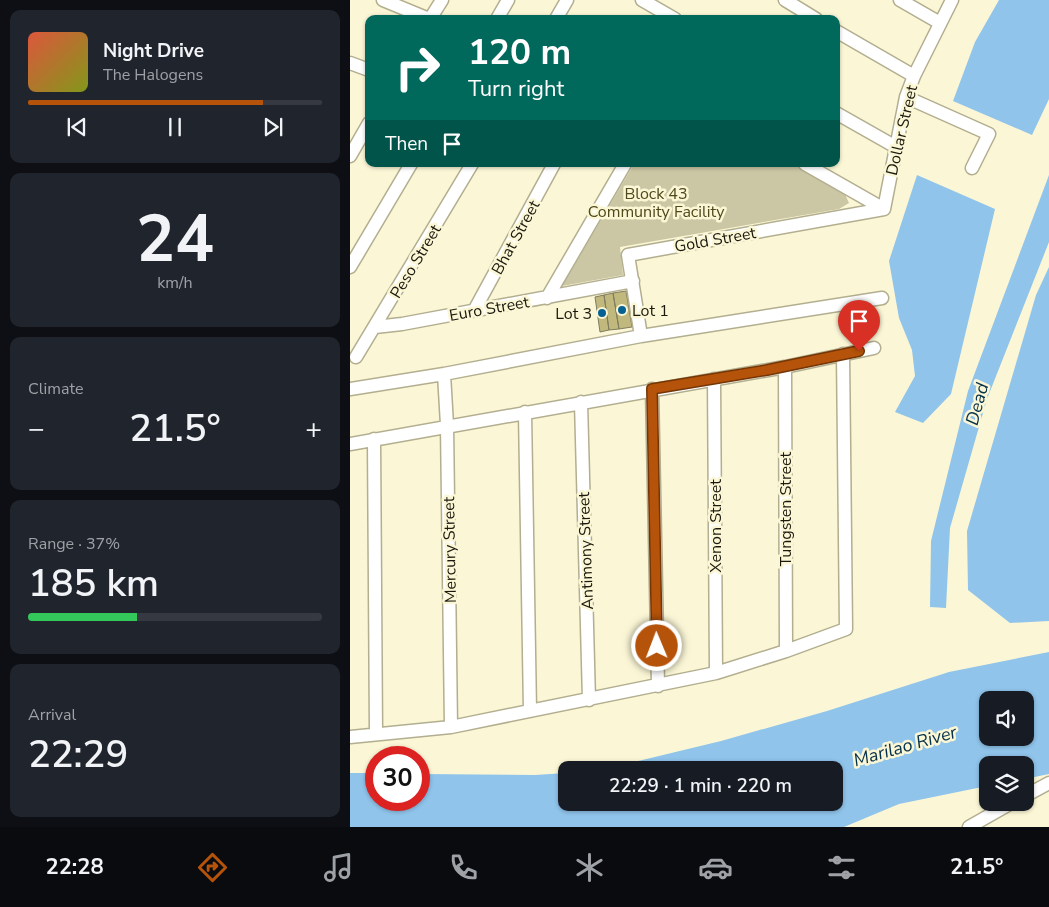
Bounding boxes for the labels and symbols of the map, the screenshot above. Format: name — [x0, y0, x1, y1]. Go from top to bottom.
street label: Dollar Street — [881, 82, 923, 178]
park label: Block 43 Community Facility — [588, 183, 725, 223]
street label: Bhat Street — [486, 196, 546, 279]
street label: Peso Street — [385, 220, 447, 303]
street label: Gold Street — [673, 222, 758, 258]
street label: Euro Street — [448, 291, 531, 327]
place label: Lot 1 — [632, 300, 669, 322]
pin — [838, 300, 880, 351]
place label: Lot 3 — [555, 303, 592, 325]
marker: Lot 1 — [616, 304, 628, 316]
marker: Lot 3 — [596, 307, 608, 319]
water label: Dead — [960, 380, 994, 428]
street label: Tungsten Street — [775, 451, 797, 566]
street label: Xenon Street — [705, 479, 727, 573]
street label: Antimony Street — [573, 491, 599, 610]
street label: Mercury Street — [438, 496, 462, 603]
position arrow — [630, 619, 682, 671]
water label: Marilao River — [851, 720, 960, 772]
speed limit sign: 30 — [365, 746, 430, 811]

